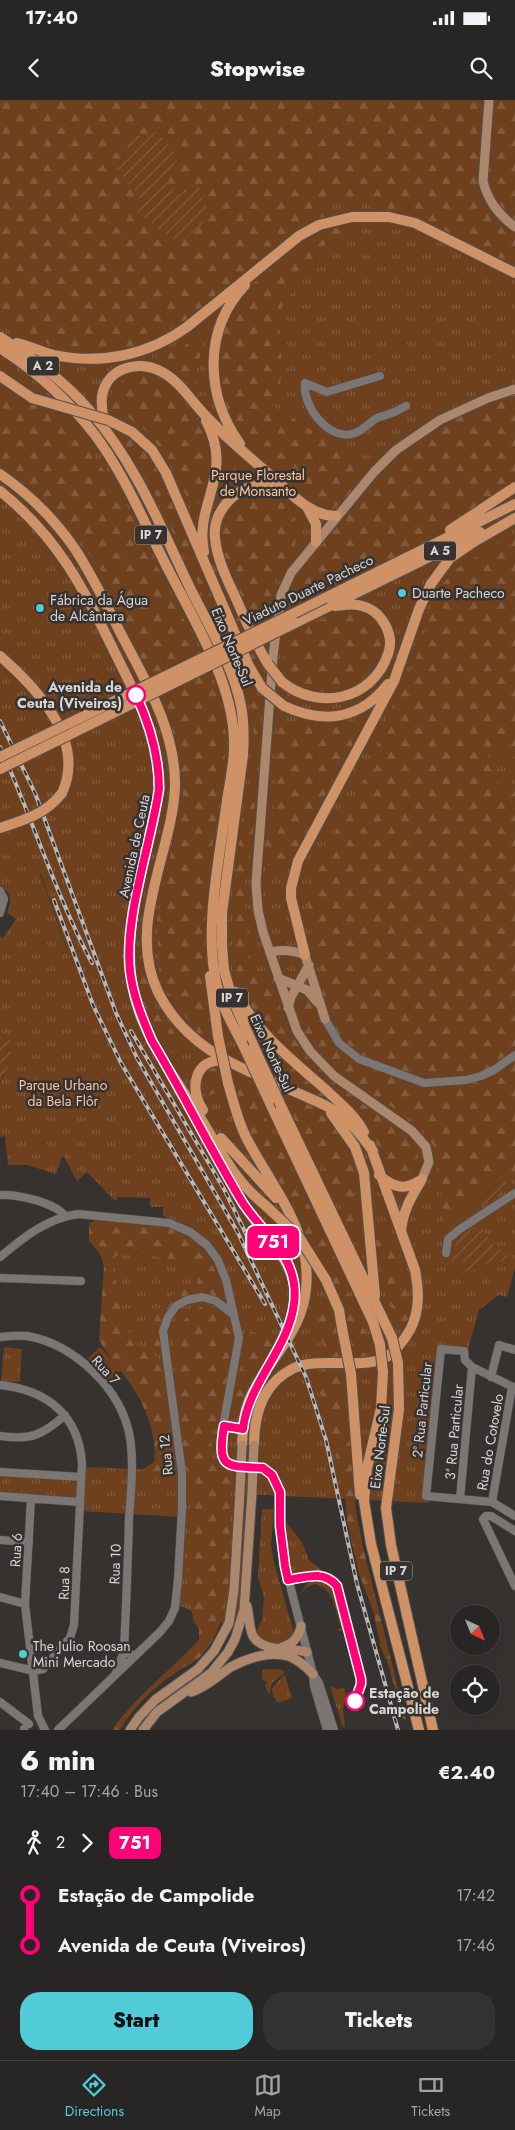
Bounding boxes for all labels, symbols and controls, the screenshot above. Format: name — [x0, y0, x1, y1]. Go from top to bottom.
text: 17:40 — [25, 4, 78, 31]
text: Stopwise — [210, 52, 305, 84]
icon: back — [20, 54, 48, 82]
icon: search — [467, 54, 495, 82]
road number: A 2 — [27, 356, 59, 376]
park label: Parque Florestal de Monsanto — [211, 465, 305, 501]
road number: IP 7 — [135, 526, 167, 544]
road number: A 5 — [424, 542, 456, 561]
street label: Viaduto Duarte Pacheco — [239, 550, 377, 630]
place label: Duarte Pacheco — [412, 583, 505, 603]
marker: Duarte Pacheco — [396, 587, 408, 599]
place label: Fábrica da Água de Alcântara — [50, 590, 148, 626]
marker: Fábrica da Água de Alcântara — [34, 602, 46, 614]
street label: Eixo Norte-Sul — [206, 604, 258, 690]
place label: Avenida de Ceuta (Viveiros) — [17, 677, 122, 713]
marker: Avenida de Ceuta (Viveiros) — [126, 685, 146, 705]
street label: Avenida de Ceuta — [113, 792, 155, 900]
road number: IP 7 — [216, 988, 248, 1008]
street label: Eixo Norte-Sul — [245, 1011, 299, 1095]
park label: Parque Urbano da Bela Flôr — [19, 1075, 108, 1111]
line badge: 751 — [244, 1226, 302, 1258]
text: 751 — [257, 1229, 289, 1255]
street label: Rua 7 — [87, 1351, 125, 1390]
street label: 2ª Rua Particular — [407, 1361, 437, 1459]
street label: 3ª Rua Particular — [440, 1383, 468, 1481]
street label: Rua do Cotovelo — [472, 1392, 508, 1492]
street label: Eixo Norte-Sul — [365, 1404, 395, 1490]
street label: Rua 12 — [154, 1434, 178, 1476]
street label: Rua 6 — [5, 1532, 27, 1568]
street label: Rua 10 — [104, 1543, 126, 1585]
road number: IP 7 — [380, 1562, 412, 1580]
street label: Rua 8 — [53, 1566, 75, 1600]
north arrow — [450, 1605, 500, 1655]
map controls — [450, 1605, 500, 1715]
place label: The Julio Roosan Mini Mercado — [33, 1636, 131, 1672]
marker: The Julio Roosan Mini Mercado — [17, 1648, 29, 1660]
button: locate — [450, 1665, 500, 1715]
place label: Estação de Campolide — [369, 1683, 439, 1719]
marker: Estação de Campolide — [345, 1691, 365, 1711]
text: 6 min — [20, 1740, 96, 1781]
text: €2.40 — [438, 1759, 495, 1786]
text: 17:40 – 17:46 · Bus — [20, 1780, 158, 1803]
icon: walk — [20, 1829, 48, 1857]
icon: forward — [73, 1829, 101, 1857]
text: 751 — [119, 1830, 151, 1856]
text: 2 — [56, 1831, 65, 1854]
text: Estação de Campolide — [58, 1882, 254, 1909]
text: 17:42 — [456, 1884, 495, 1907]
text: Avenida de Ceuta (Viveiros) — [58, 1932, 306, 1959]
text: 17:46 — [456, 1934, 495, 1957]
button: Start — [20, 1992, 253, 2050]
button: Tickets — [263, 1992, 495, 2050]
tab: Directions — [65, 2071, 124, 2121]
tab: Map — [254, 2071, 282, 2121]
tab: Tickets — [411, 2071, 450, 2121]

